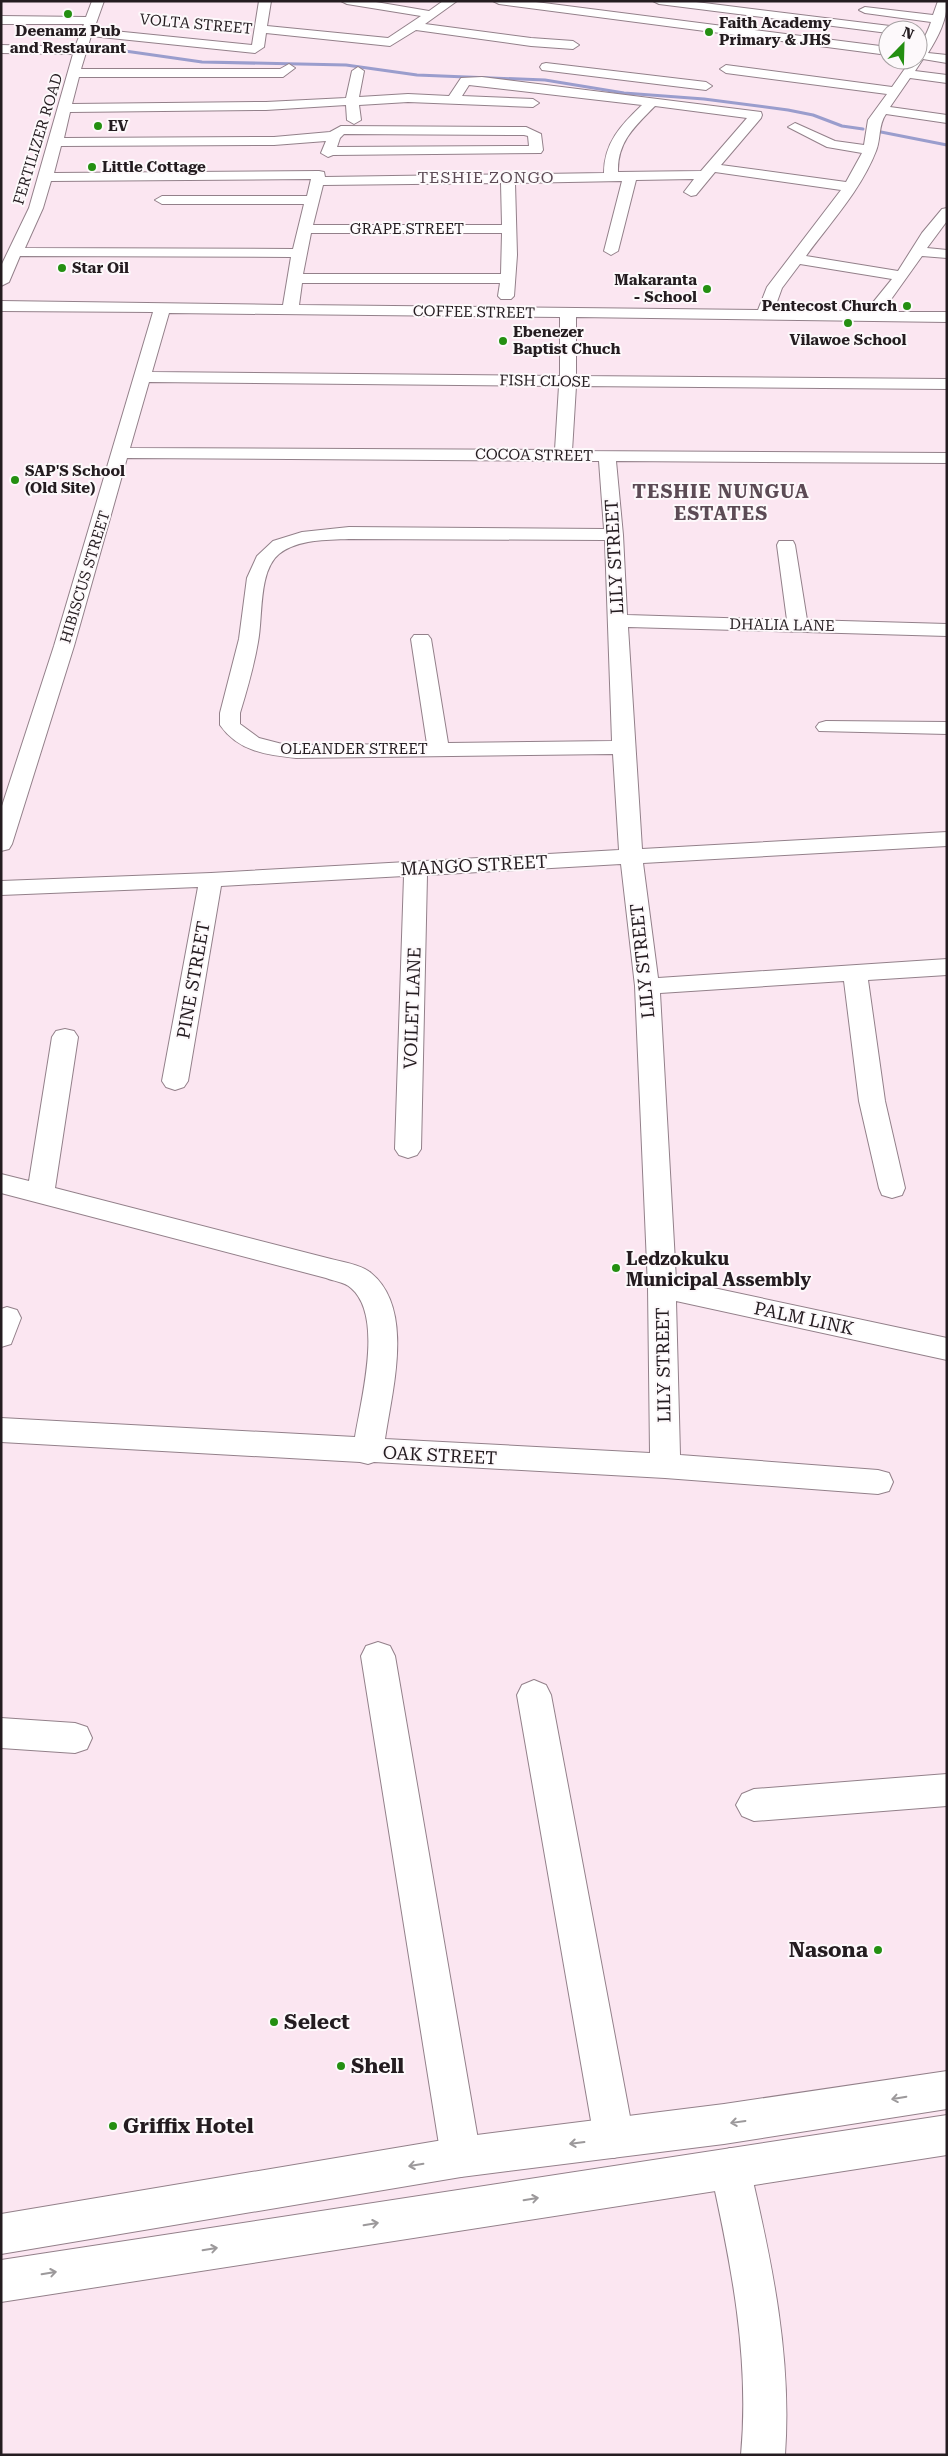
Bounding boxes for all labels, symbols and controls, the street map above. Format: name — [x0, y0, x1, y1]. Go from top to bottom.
marker: Deenamz Pub and Restaurant — [62, 8, 74, 20]
street label: VOLTA STREET — [139, 10, 253, 38]
place label: Faith Academy Primary & JHS — [719, 14, 831, 49]
north arrow — [878, 20, 928, 70]
place label: Deenamz Pub and Restaurant — [10, 22, 126, 57]
text: N — [900, 24, 916, 43]
marker: Faith Academy Primary & JHS — [703, 26, 715, 38]
street label: FERTILIZER ROAD — [9, 71, 67, 207]
place label: EV — [108, 117, 129, 135]
marker: EV — [92, 120, 104, 132]
place label: Little Cottage — [102, 158, 206, 176]
marker: Little Cottage — [86, 161, 98, 173]
district label: TESHIE ZONGO — [417, 168, 555, 187]
street label: GRAPE STREET — [350, 220, 464, 238]
place label: Star Oil — [72, 259, 129, 277]
marker: Star Oil — [56, 262, 68, 274]
place label: Makaranta - School — [614, 271, 697, 306]
marker: Makaranta - School — [701, 283, 713, 295]
place label: Pentecost Church — [762, 297, 897, 315]
marker: Pentecost Church — [901, 300, 913, 312]
street label: COFFEE STREET — [413, 302, 535, 322]
marker: Vilawoe School — [842, 317, 854, 329]
place label: Ebenezer Baptist Chuch — [513, 323, 620, 358]
place label: Vilawoe School — [790, 331, 907, 349]
marker: Ebenezer Baptist Chuch — [497, 335, 509, 347]
street label: FISH CLOSE — [499, 371, 591, 391]
street label: COCOA STREET — [475, 445, 593, 465]
place label: SAP'S School (Old Site) — [25, 462, 125, 497]
marker: SAP'S School (Old Site) — [9, 474, 21, 486]
district label: TESHIE NUNGUA ESTATES — [632, 480, 810, 525]
street label: LILY STREET — [600, 499, 628, 615]
street label: HIBISCUS STREET — [56, 509, 114, 645]
street label: DHALIA LANE — [729, 615, 835, 635]
street label: OLEANDER STREET — [280, 740, 428, 758]
street label: MANGO STREET — [400, 851, 548, 879]
street label: LILY STREET — [626, 903, 658, 1019]
street label: PINE STREET — [172, 920, 214, 1040]
street label: VOILET LANE — [399, 947, 425, 1069]
place label: Ledzokuku Municipal Assembly — [626, 1248, 811, 1290]
marker: Ledzokuku Municipal Assembly — [610, 1262, 622, 1274]
street label: PALM LINK — [752, 1297, 856, 1339]
street label: LILY STREET — [651, 1307, 675, 1423]
street label: OAK STREET — [382, 1442, 498, 1468]
place label: Nasona — [789, 1938, 869, 1962]
marker: Nasona — [872, 1944, 884, 1956]
place label: Select — [284, 2010, 350, 2034]
marker: Select — [268, 2016, 280, 2028]
place label: Shell — [351, 2054, 404, 2078]
marker: Shell — [335, 2060, 347, 2072]
one-way arrow — [891, 2094, 907, 2104]
place label: Griffix Hotel — [123, 2114, 254, 2138]
one-way arrow — [730, 2117, 746, 2127]
marker: Griffix Hotel — [107, 2120, 119, 2132]
one-way arrow — [569, 2138, 585, 2148]
one-way arrow — [408, 2160, 424, 2170]
one-way arrow — [523, 2194, 539, 2204]
one-way arrow — [362, 2219, 378, 2229]
one-way arrow — [202, 2244, 218, 2254]
one-way arrow — [41, 2268, 57, 2278]

